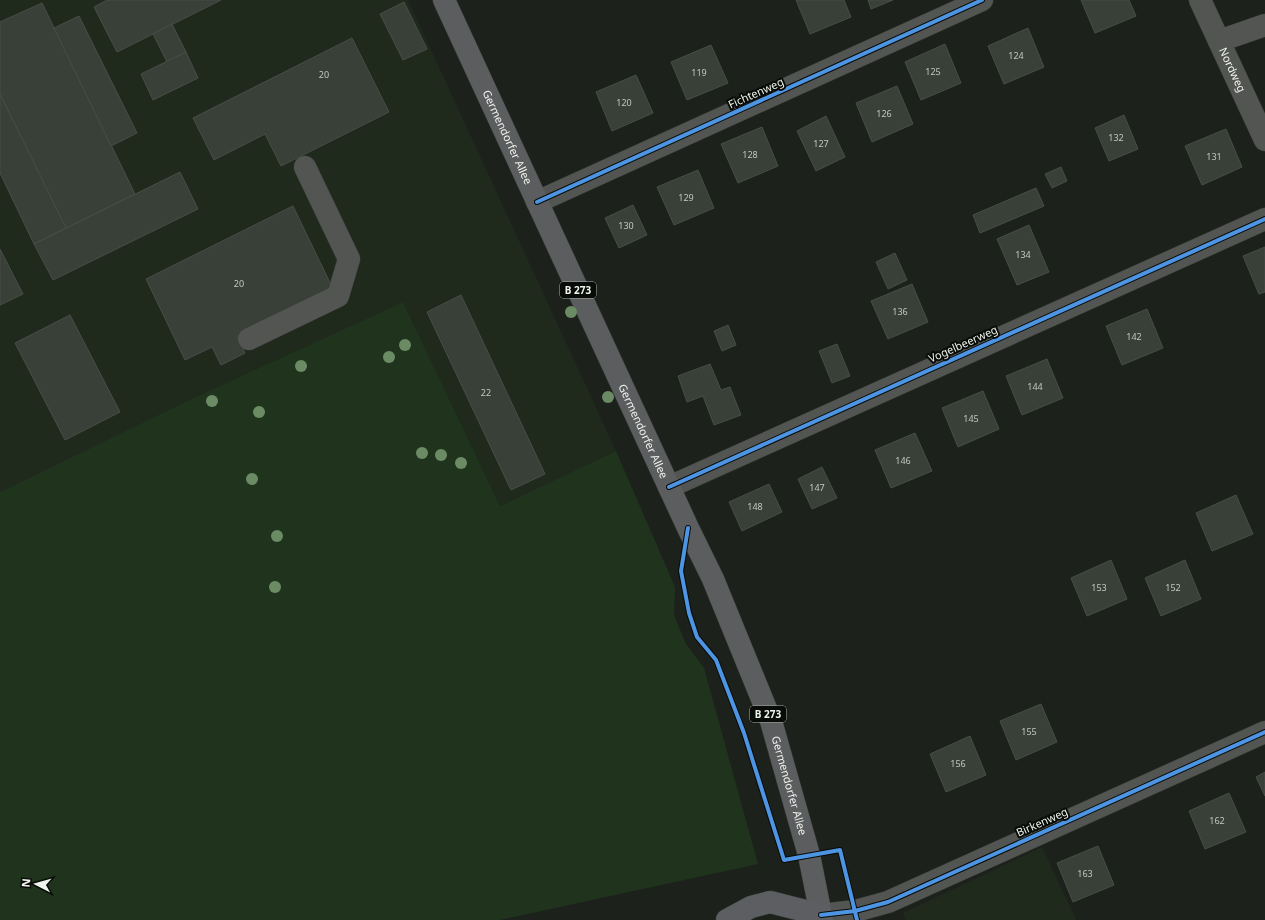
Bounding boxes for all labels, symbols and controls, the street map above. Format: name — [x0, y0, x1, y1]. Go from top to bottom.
street label: Nordweg — [1216, 45, 1250, 94]
house number: 124 — [1008, 49, 1024, 62]
house number: 125 — [925, 65, 941, 78]
house number: 119 — [691, 66, 707, 79]
house number: 20 — [319, 68, 329, 81]
street label: Fichtenweg — [726, 74, 786, 111]
street label: Germendorfer Allee — [479, 87, 536, 187]
house number: 120 — [616, 96, 632, 109]
house number: 126 — [876, 107, 892, 120]
house number: 132 — [1108, 131, 1124, 144]
house number: 127 — [813, 137, 829, 150]
house number: 128 — [742, 148, 758, 161]
house number: 131 — [1206, 150, 1222, 163]
house number: 129 — [678, 191, 694, 204]
house number: 130 — [618, 219, 634, 232]
house number: 134 — [1015, 248, 1031, 261]
house number: 20 — [234, 277, 244, 290]
road number: B 273 — [560, 282, 596, 298]
house number: 136 — [892, 305, 908, 318]
street label: Vogelbeerweg — [926, 322, 1000, 365]
house number: 142 — [1126, 330, 1142, 343]
house number: 144 — [1027, 380, 1043, 393]
street label: Germendorfer Allee — [615, 381, 672, 481]
house number: 22 — [481, 386, 491, 399]
house number: 145 — [963, 412, 979, 425]
house number: 146 — [895, 454, 911, 467]
house number: 147 — [809, 481, 825, 494]
house number: 148 — [747, 500, 763, 513]
house number: 153 — [1091, 581, 1107, 594]
house number: 152 — [1165, 581, 1181, 594]
road number: B 273 — [750, 706, 786, 722]
house number: 155 — [1021, 725, 1037, 738]
street label: Germendorfer Allee — [769, 734, 811, 837]
house number: 156 — [950, 757, 966, 770]
street label: Birkenweg — [1014, 804, 1070, 840]
house number: 162 — [1209, 814, 1225, 827]
north arrow — [16, 864, 56, 904]
house number: 163 — [1077, 867, 1093, 880]
text: N — [18, 878, 33, 888]

